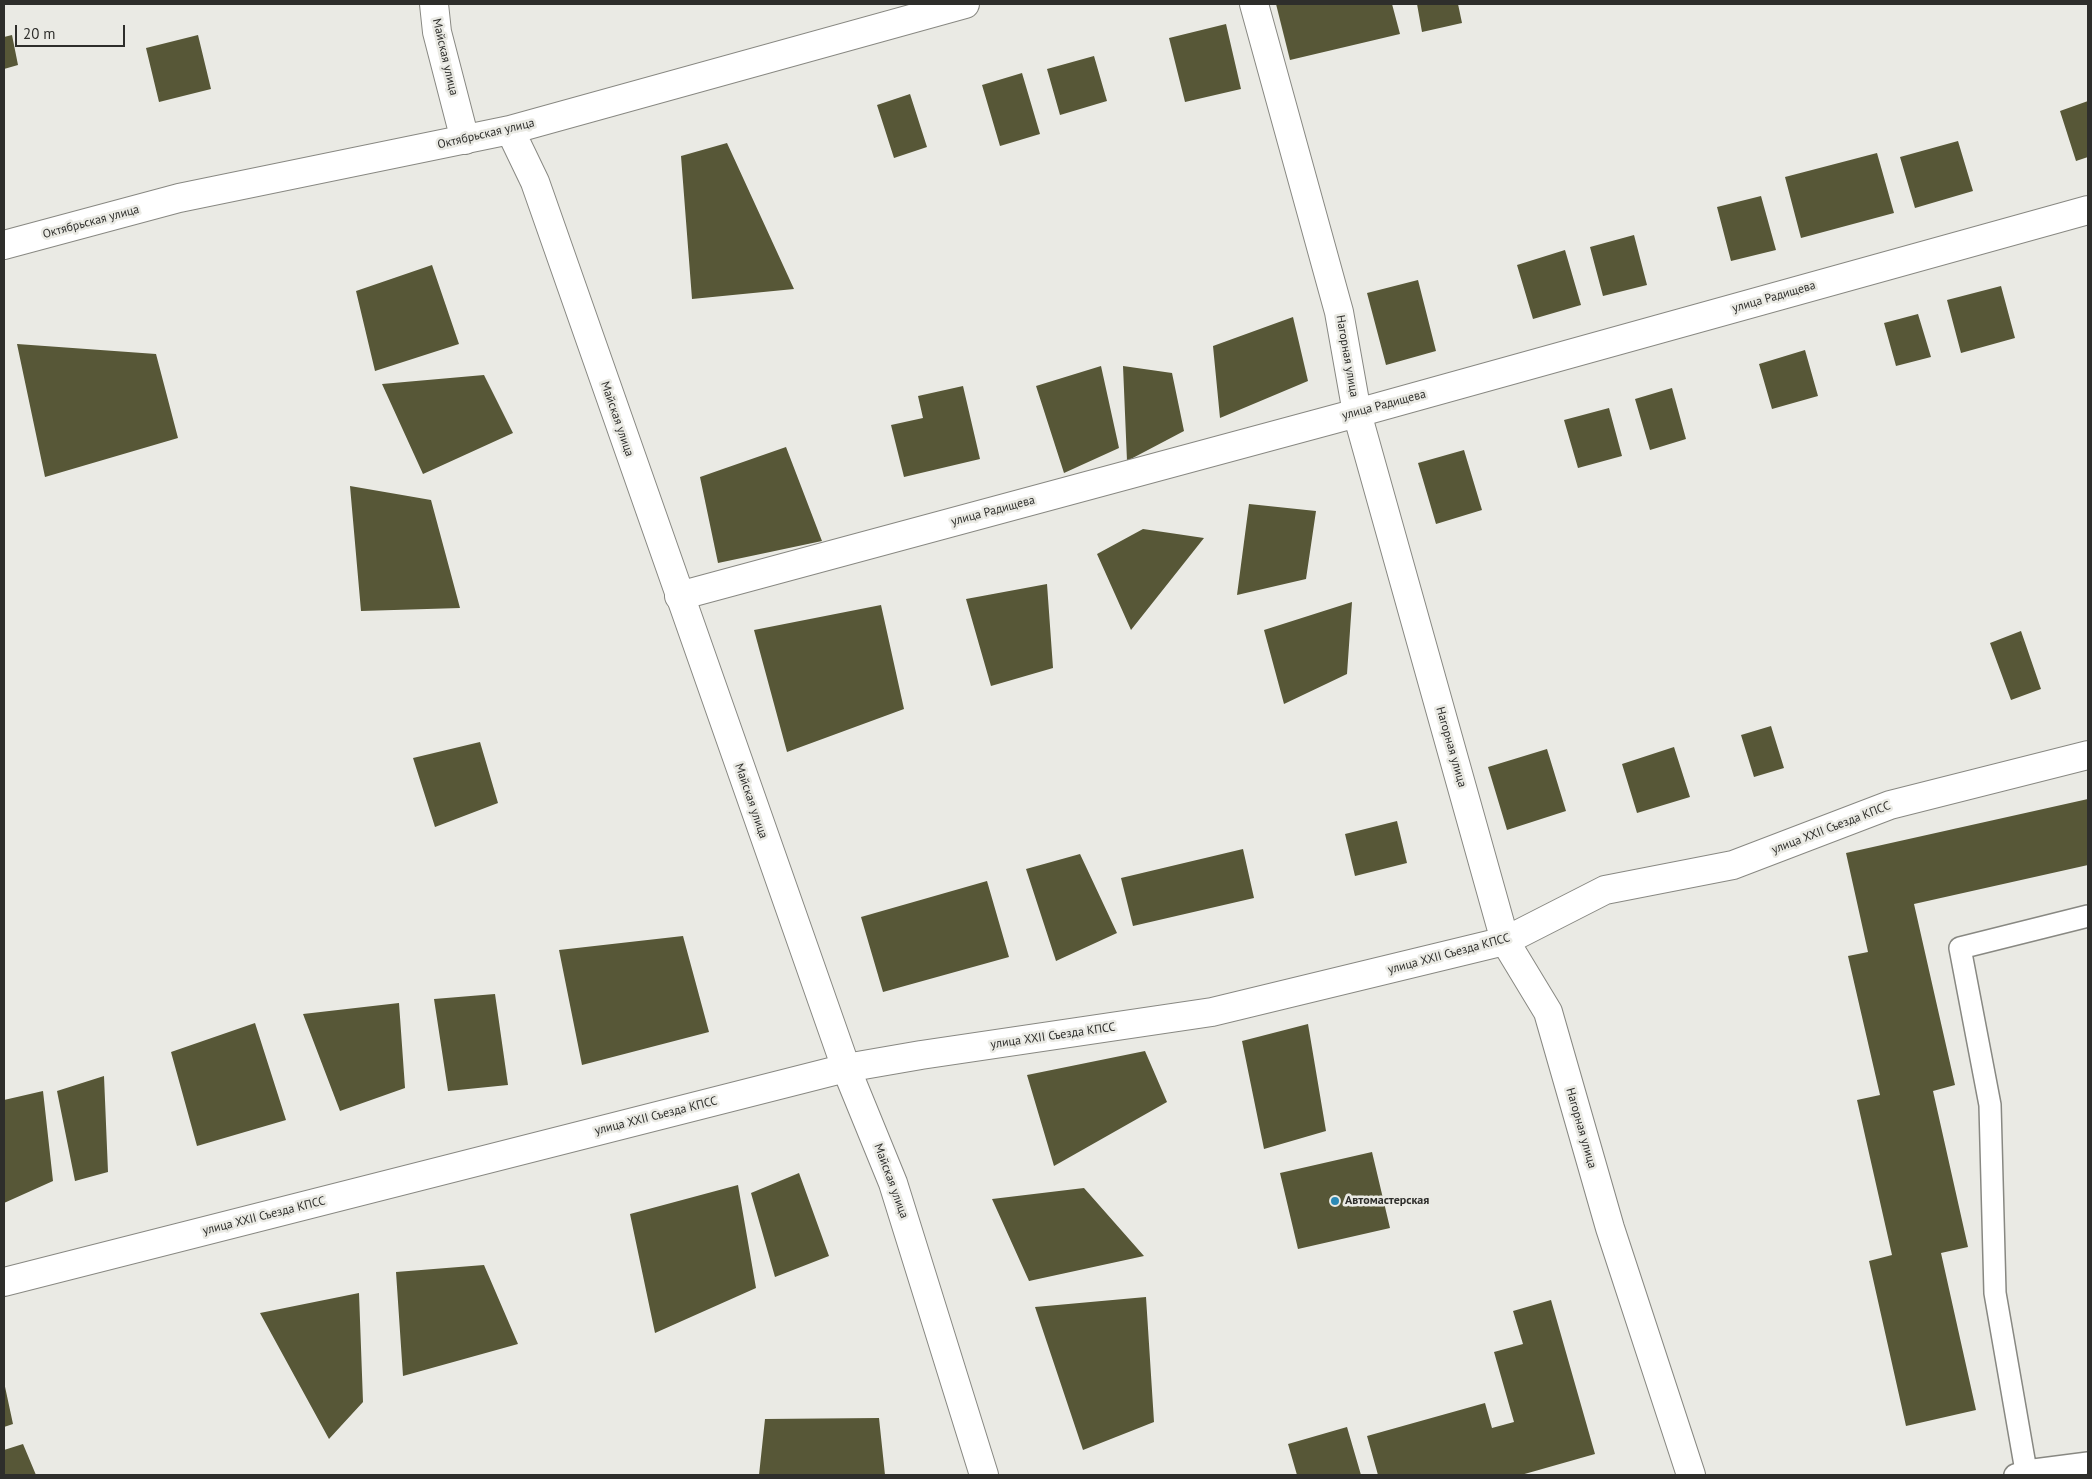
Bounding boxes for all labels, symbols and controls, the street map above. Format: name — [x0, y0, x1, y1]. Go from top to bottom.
scale bar — [18, 15, 128, 47]
street label: Майская улица — [429, 17, 461, 97]
text: 20 m — [23, 24, 56, 43]
street label: Октябрьская улица — [436, 116, 536, 152]
street label: Октябрьская улица — [41, 202, 141, 242]
street label: улица Радищева — [1731, 278, 1817, 316]
street label: Нагорная улица — [1333, 314, 1361, 398]
street label: Майская улица — [597, 380, 637, 458]
street label: улица Радищева — [1341, 387, 1427, 423]
street label: улица Радищева — [950, 493, 1036, 529]
street label: Нагорная улица — [1433, 705, 1469, 789]
street label: Майская улица — [731, 762, 771, 840]
street label: улица XXII Съезда КПСС — [1770, 799, 1892, 857]
street label: улица XXII Съезда КПСС — [1386, 931, 1512, 977]
street label: улица XXII Съезда КПСС — [990, 1020, 1116, 1052]
street label: Нагорная улица — [1563, 1086, 1599, 1170]
street label: улица XXII Съезда КПСС — [593, 1094, 719, 1138]
street label: Майская улица — [871, 1142, 911, 1220]
street label: улица XXII Съезда КПСС — [201, 1194, 327, 1238]
place label: Автомастерская — [1345, 1194, 1429, 1208]
marker: Автомастерская — [1329, 1195, 1341, 1207]

